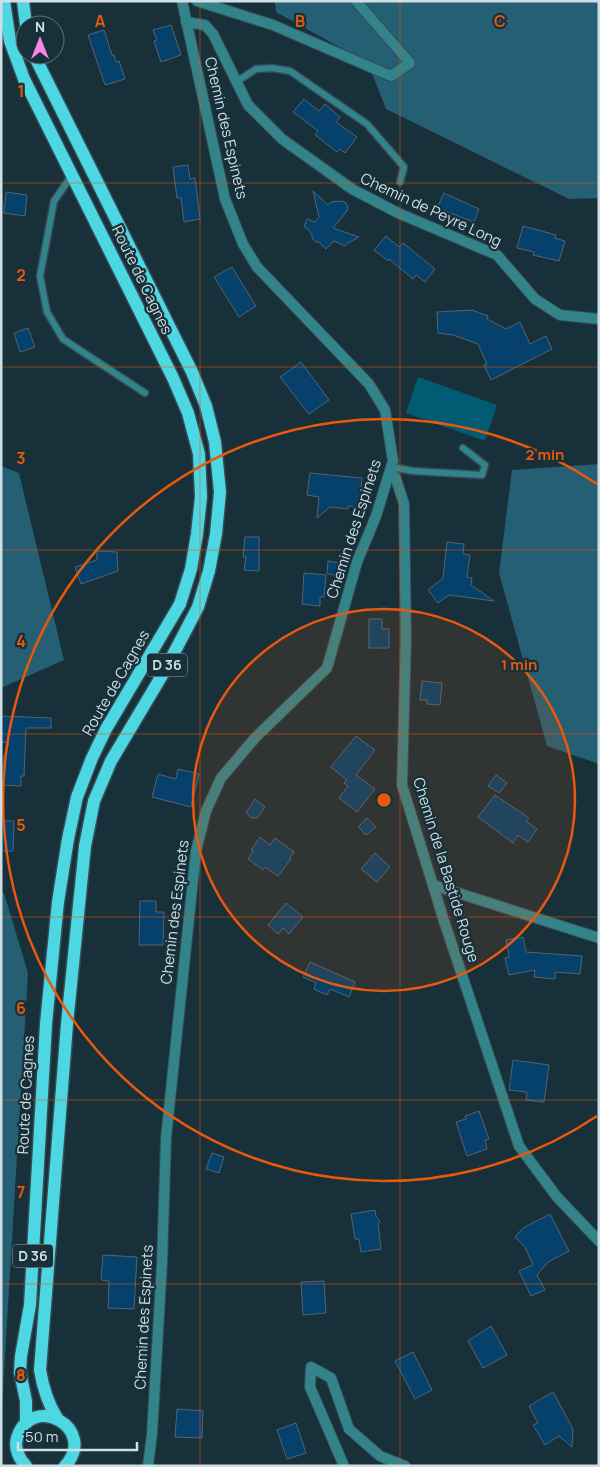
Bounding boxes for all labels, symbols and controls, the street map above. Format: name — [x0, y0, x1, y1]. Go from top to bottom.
text: A — [95, 10, 106, 32]
text: B — [295, 10, 305, 32]
text: C — [494, 10, 506, 32]
north arrow — [15, 15, 65, 65]
text: N — [35, 17, 45, 36]
street label: Chemin des Espinets — [200, 55, 253, 201]
text: 1 — [17, 80, 25, 102]
street label: Chemin de Peyre Long — [357, 168, 505, 252]
street label: Route de Cagnes — [107, 222, 178, 338]
text: 2 — [16, 264, 26, 286]
text: 2 min — [525, 444, 565, 465]
text: 3 — [16, 447, 26, 469]
street label: Chemin des Espinets — [321, 456, 386, 601]
street label: Route de Cagnes — [77, 626, 154, 739]
text: 4 — [16, 630, 26, 652]
road number: D 36 — [147, 654, 187, 676]
text: 1 min — [501, 654, 537, 675]
street label: Chemin de la Bastide Rouge — [408, 775, 485, 965]
centre of rings — [375, 791, 393, 809]
text: 5 — [16, 814, 26, 836]
street label: Chemin des Espinets — [155, 838, 194, 985]
text: 6 — [16, 997, 26, 1019]
street label: Route de Cagnes — [12, 1035, 39, 1155]
text: 7 — [17, 1181, 25, 1203]
road number: D 36 — [13, 1244, 53, 1268]
street label: Chemin des Espinets — [129, 1244, 158, 1390]
text: 8 — [16, 1364, 26, 1386]
scale bar — [18, 1420, 136, 1452]
text: 50 m — [25, 1426, 59, 1447]

